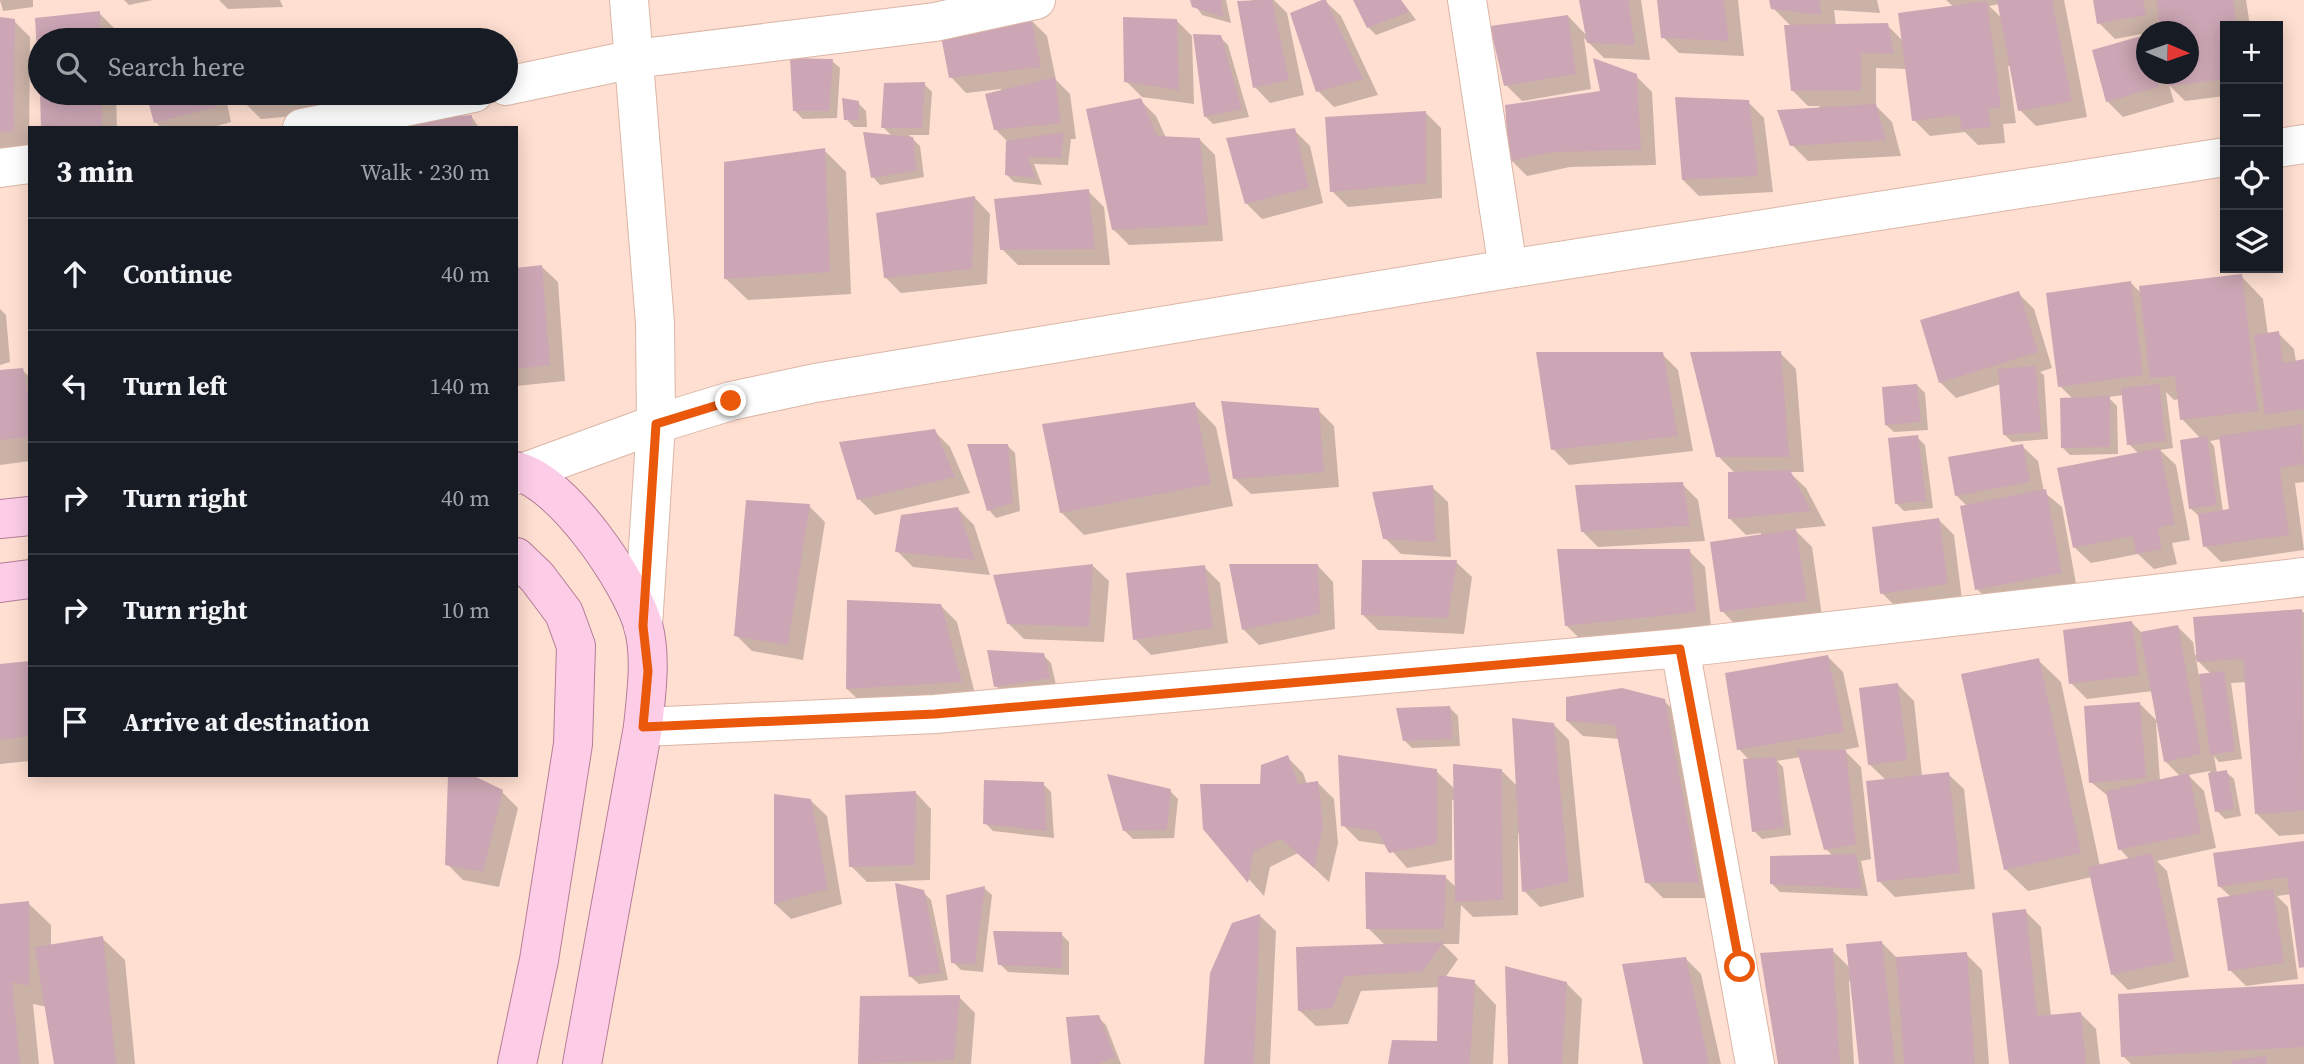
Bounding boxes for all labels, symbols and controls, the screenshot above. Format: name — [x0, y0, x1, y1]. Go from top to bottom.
north arrow — [2136, 21, 2199, 84]
map controls — [2220, 21, 2283, 273]
button: + — [2220, 21, 2283, 84]
search box — [28, 28, 518, 105]
icon: search — [52, 48, 90, 86]
text: Search here — [108, 49, 245, 85]
button: − — [2220, 84, 2283, 147]
button: locate — [2220, 147, 2283, 210]
text: 3 min — [56, 151, 134, 192]
text: Walk · 230 m — [360, 156, 490, 188]
button: layers — [2220, 210, 2283, 273]
icon: ahead — [56, 255, 94, 293]
text: Continue — [123, 256, 232, 292]
text: 40 m — [441, 258, 490, 290]
icon: left — [56, 367, 94, 405]
text: Turn left — [123, 368, 227, 404]
text: 140 m — [429, 370, 490, 402]
route end — [715, 385, 746, 416]
icon: right — [56, 479, 94, 517]
text: Turn right — [123, 480, 247, 516]
text: 40 m — [441, 482, 490, 514]
icon: right — [56, 591, 94, 629]
text: Turn right — [123, 592, 247, 628]
text: 10 m — [441, 594, 490, 626]
icon: arrive — [56, 703, 94, 741]
text: Arrive at destination — [123, 704, 370, 740]
route start — [1724, 951, 1755, 982]

